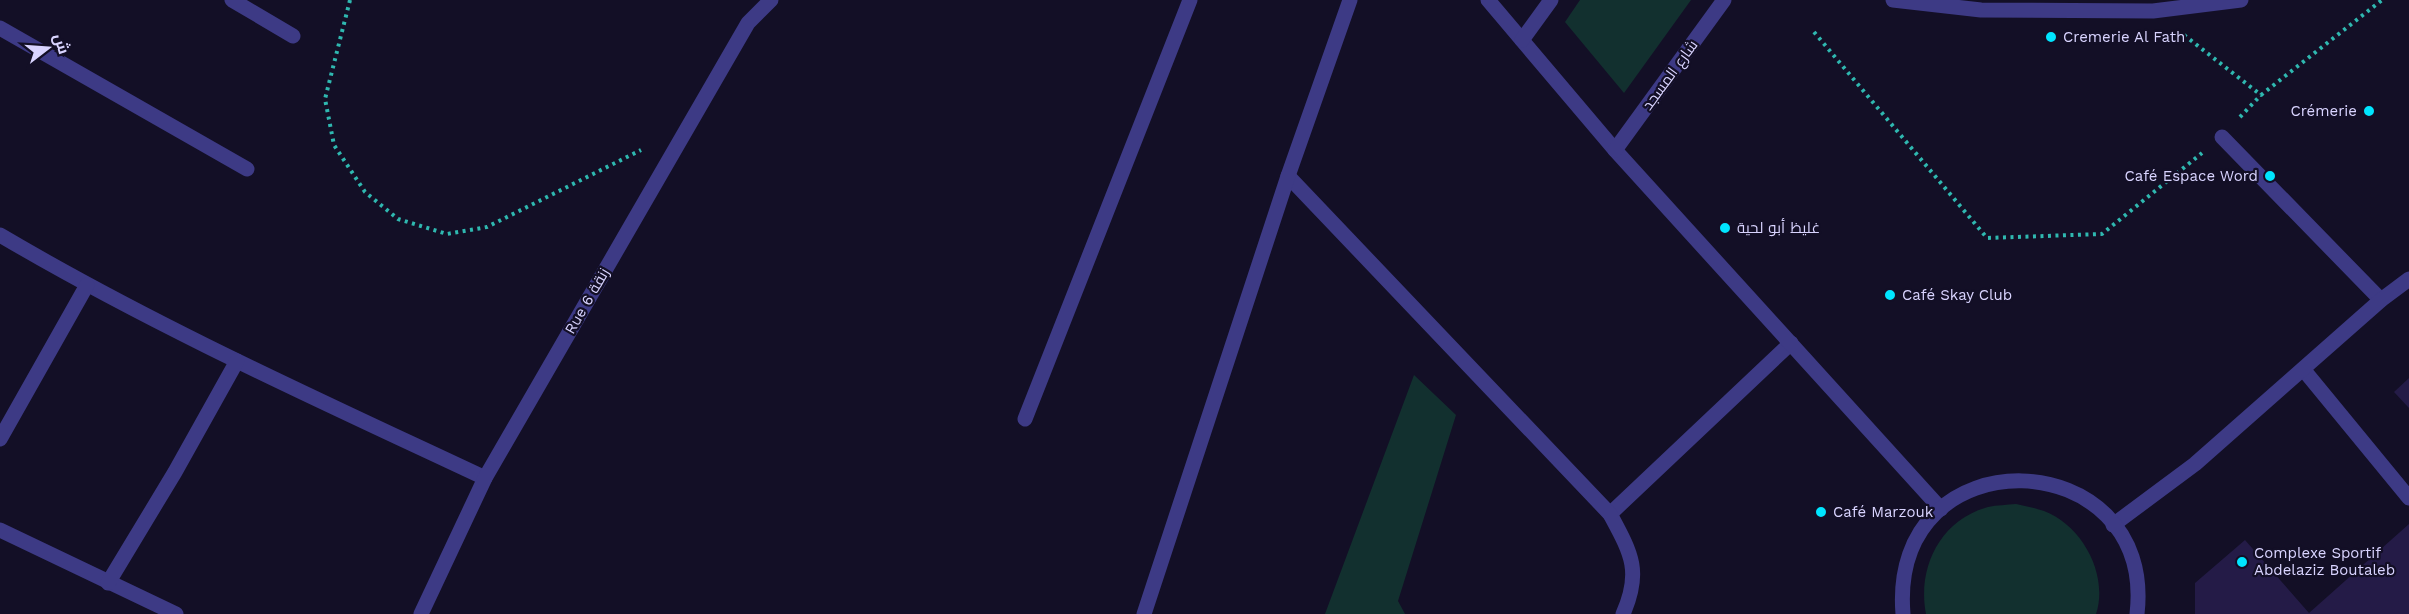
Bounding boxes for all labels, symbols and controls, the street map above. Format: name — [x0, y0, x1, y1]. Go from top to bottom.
north arrow — [18, 18, 78, 78]
place label: Cremerie Al Fath — [2063, 28, 2185, 46]
marker: Cremerie Al Fath — [2044, 30, 2058, 44]
text: ش — [50, 31, 74, 56]
street label: شارع المسجد — [1638, 36, 1703, 115]
place label: Crémerie — [2290, 102, 2357, 120]
marker: Crémerie — [2362, 104, 2376, 118]
place label: Café Espace Word — [2124, 167, 2258, 185]
marker: Café Espace Word — [2263, 169, 2277, 183]
place label: غليظ أبو لحية — [1737, 218, 1820, 237]
marker: غليظ أبو لحية — [1718, 221, 1732, 235]
street label: Rue 6 زنقة — [561, 265, 613, 337]
place label: Café Skay Club — [1902, 286, 2012, 304]
marker: Café Skay Club — [1883, 288, 1897, 302]
place label: Café Marzouk — [1833, 503, 1934, 521]
marker: Café Marzouk — [1814, 505, 1828, 519]
place label: Complexe Sportif Abdelaziz Boutaleb — [2254, 544, 2395, 579]
marker: Complexe Sportif Abdelaziz Boutaleb — [2235, 555, 2249, 569]

